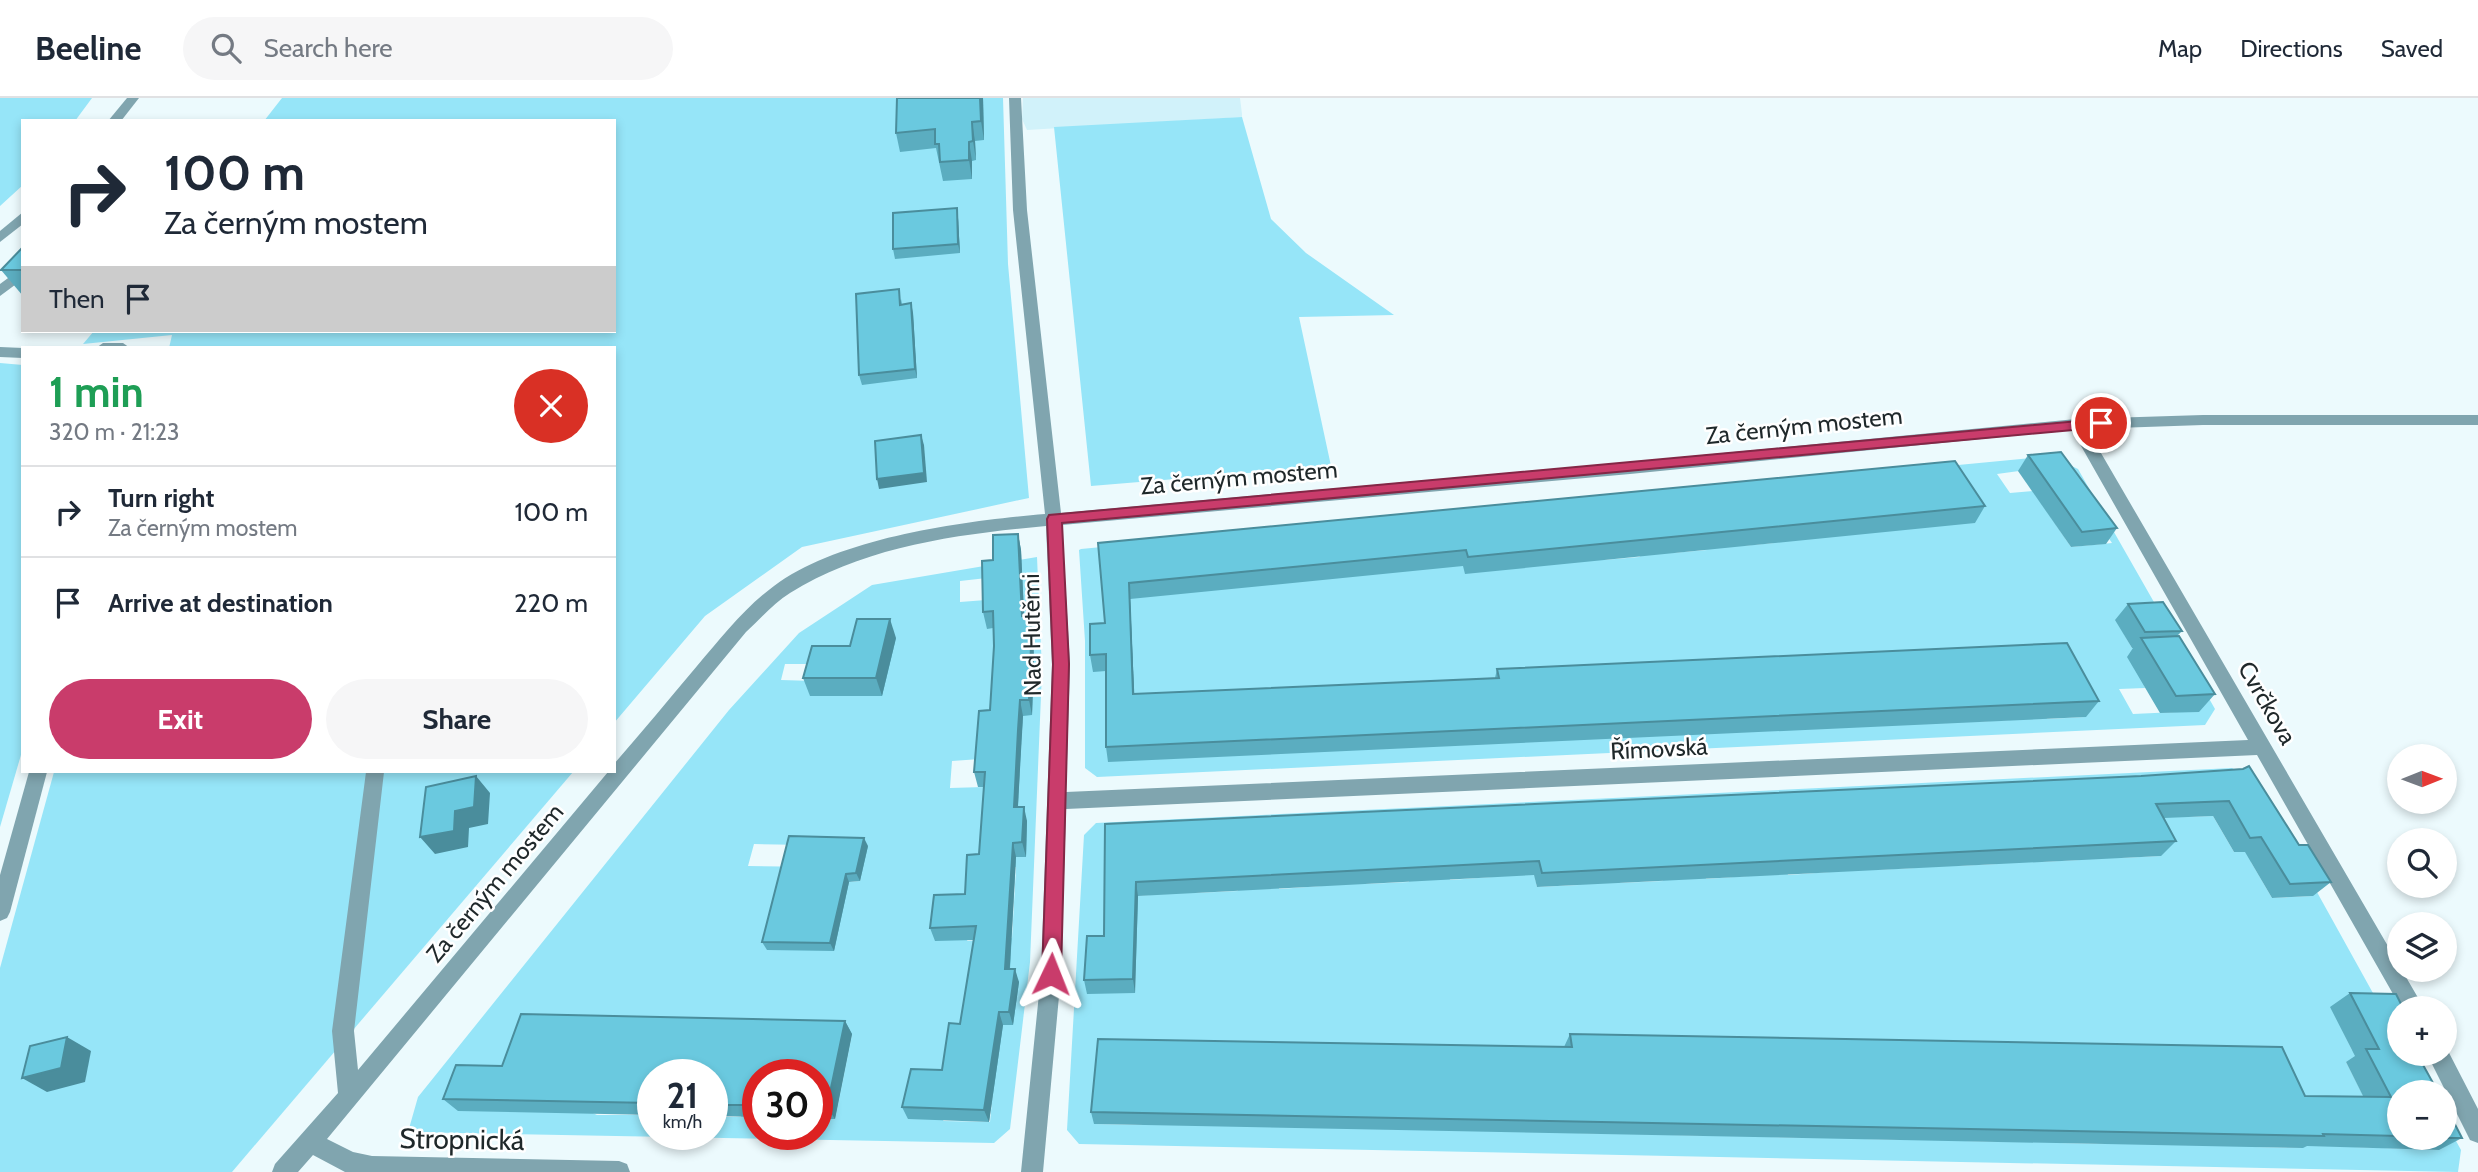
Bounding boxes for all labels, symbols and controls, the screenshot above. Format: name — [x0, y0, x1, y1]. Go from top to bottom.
search box — [183, 17, 673, 80]
text: Beeline — [35, 28, 141, 68]
icon: search — [207, 29, 245, 67]
text: Search here — [263, 32, 393, 64]
text: Map — [2158, 34, 2202, 63]
text: Directions — [2240, 34, 2343, 63]
text: Saved — [2381, 34, 2443, 63]
text: 100 m — [164, 143, 305, 202]
icon: right — [49, 147, 140, 238]
text: Za černým mostem — [164, 203, 428, 242]
icon: arrive — [119, 280, 157, 318]
text: Then — [49, 283, 105, 315]
text: 1 min — [49, 366, 144, 418]
button: close — [514, 369, 588, 443]
pin — [2071, 393, 2131, 453]
street label: Za černým mostem — [1704, 401, 1904, 450]
icon: arrive — [2082, 404, 2120, 442]
text: 320 m · 21:23 — [49, 418, 180, 446]
street label: Za černým mostem — [1139, 454, 1339, 501]
text: Turn right — [108, 482, 214, 514]
icon: right — [49, 493, 87, 531]
text: 100 m — [515, 496, 588, 528]
text: Za černým mostem — [108, 514, 298, 542]
street label: Nad Hutěmi — [1016, 573, 1047, 697]
icon: arrive — [49, 584, 87, 622]
text: Arrive at destination — [108, 587, 333, 619]
text: 220 m — [514, 587, 588, 619]
street label: Cvrčkova — [2232, 656, 2303, 750]
button: Exit — [49, 679, 312, 759]
button: Share — [326, 679, 588, 759]
street label: Římovská — [1610, 731, 1709, 766]
north arrow — [2387, 744, 2457, 814]
map controls — [2387, 744, 2457, 1150]
street label: Za černým mostem — [420, 798, 569, 968]
button: search — [2387, 828, 2457, 898]
button: layers — [2387, 912, 2457, 982]
position arrow — [1014, 937, 1088, 1011]
button: + — [2387, 996, 2457, 1066]
speed limit sign: 30 — [742, 1059, 833, 1150]
text: 21 — [667, 1074, 698, 1117]
button: − — [2387, 1080, 2457, 1150]
text: km/h — [663, 1111, 702, 1133]
street label: Stropnická — [399, 1121, 525, 1157]

